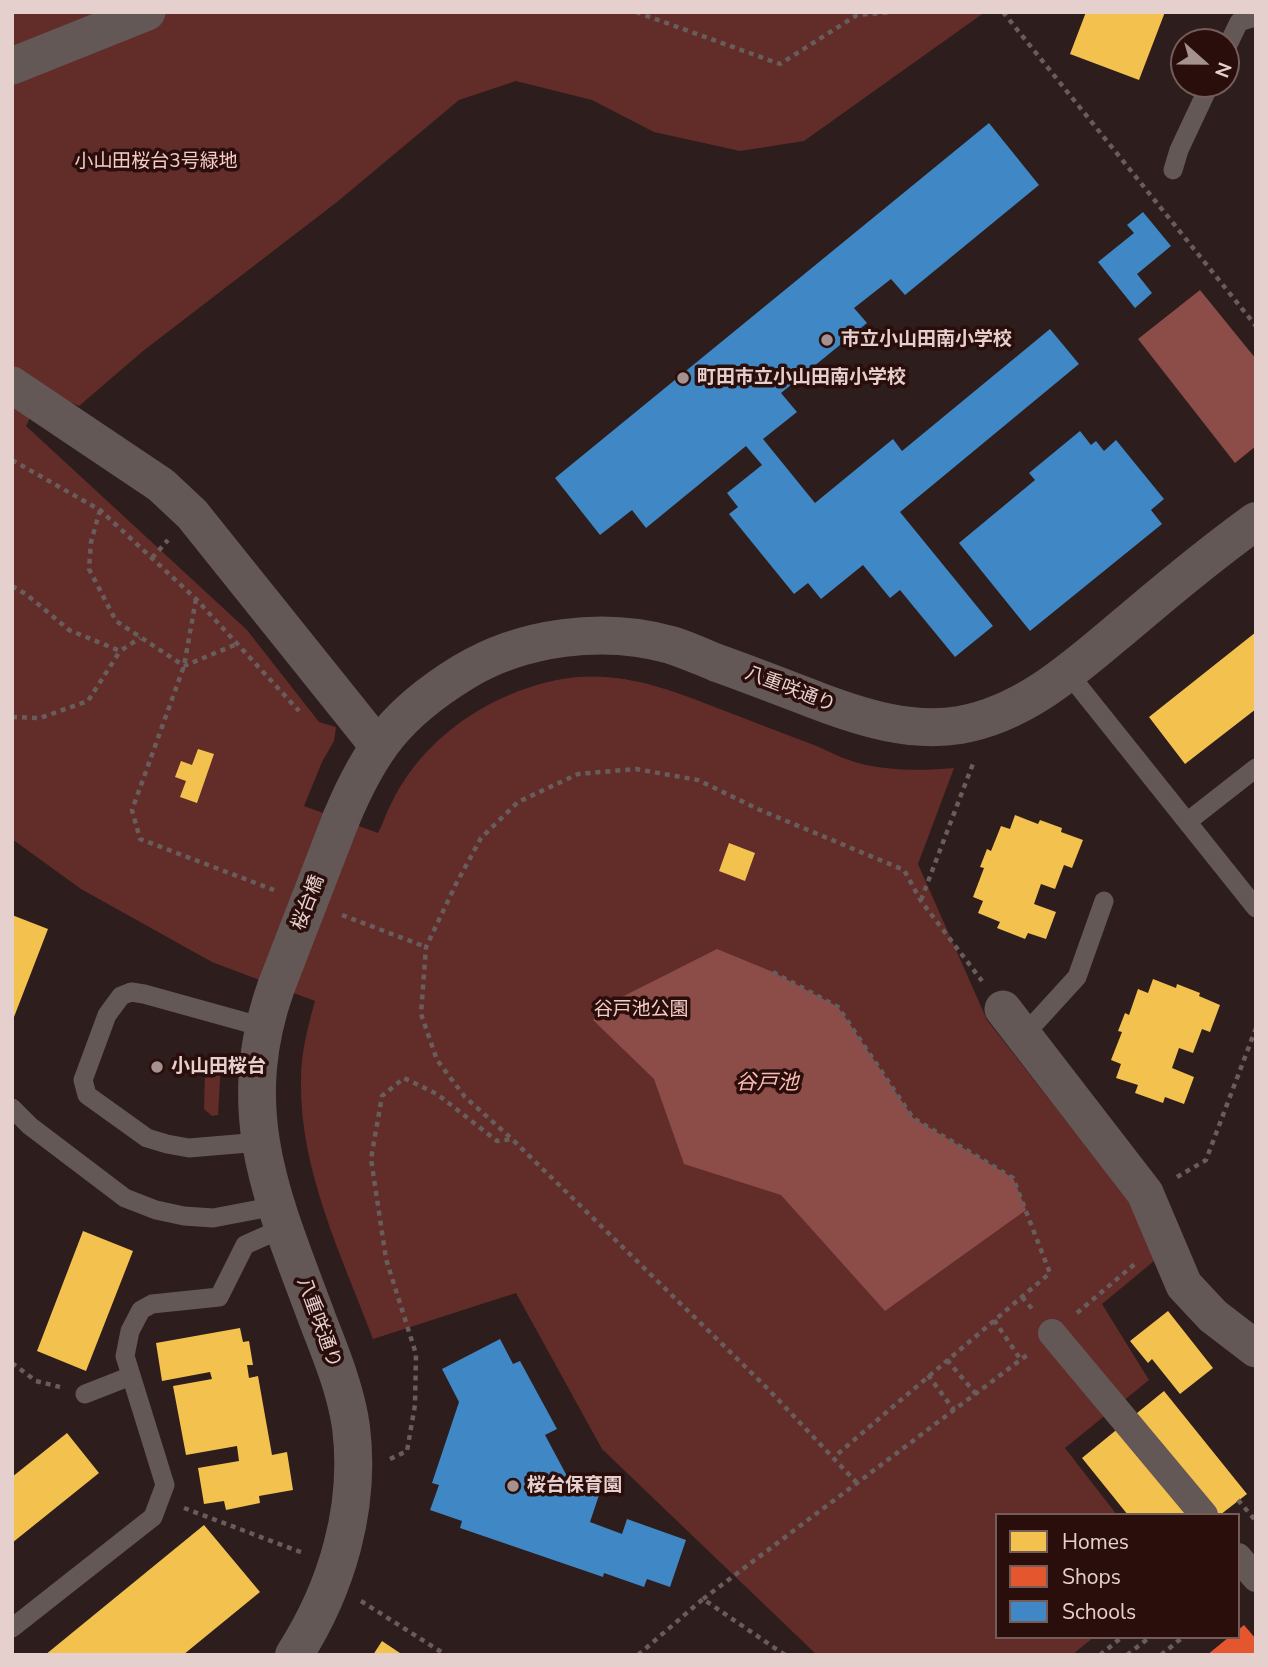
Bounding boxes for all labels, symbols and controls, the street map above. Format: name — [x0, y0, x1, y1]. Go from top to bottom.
north arrow — [1170, 28, 1240, 98]
text: N — [1208, 59, 1237, 81]
park label: 小山田桜台3号緑地 — [74, 151, 238, 173]
place label: 市立小山田南小学校 — [841, 329, 1012, 351]
marker: 市立小山田南小学校 — [819, 332, 835, 348]
place label: 町田市立小山田南小学校 — [697, 367, 906, 389]
marker: 町田市立小山田南小学校 — [675, 370, 691, 386]
street label: 八重咲通り — [742, 662, 838, 718]
street label: 桜台橋 — [288, 872, 330, 934]
park label: 谷戸池公園 — [594, 999, 688, 1021]
place label: 小山田桜台 — [171, 1056, 266, 1078]
marker: 小山田桜台 — [149, 1059, 165, 1075]
water label: 谷戸池 — [736, 1071, 798, 1097]
street label: 八重咲通り — [291, 1274, 345, 1372]
place label: 桜台保育園 — [527, 1475, 622, 1497]
marker: 桜台保育園 — [505, 1478, 521, 1494]
legend — [995, 1513, 1240, 1639]
text: Homes — [1062, 1528, 1129, 1556]
text: Shops — [1062, 1563, 1121, 1591]
text: Schools — [1062, 1598, 1136, 1626]

